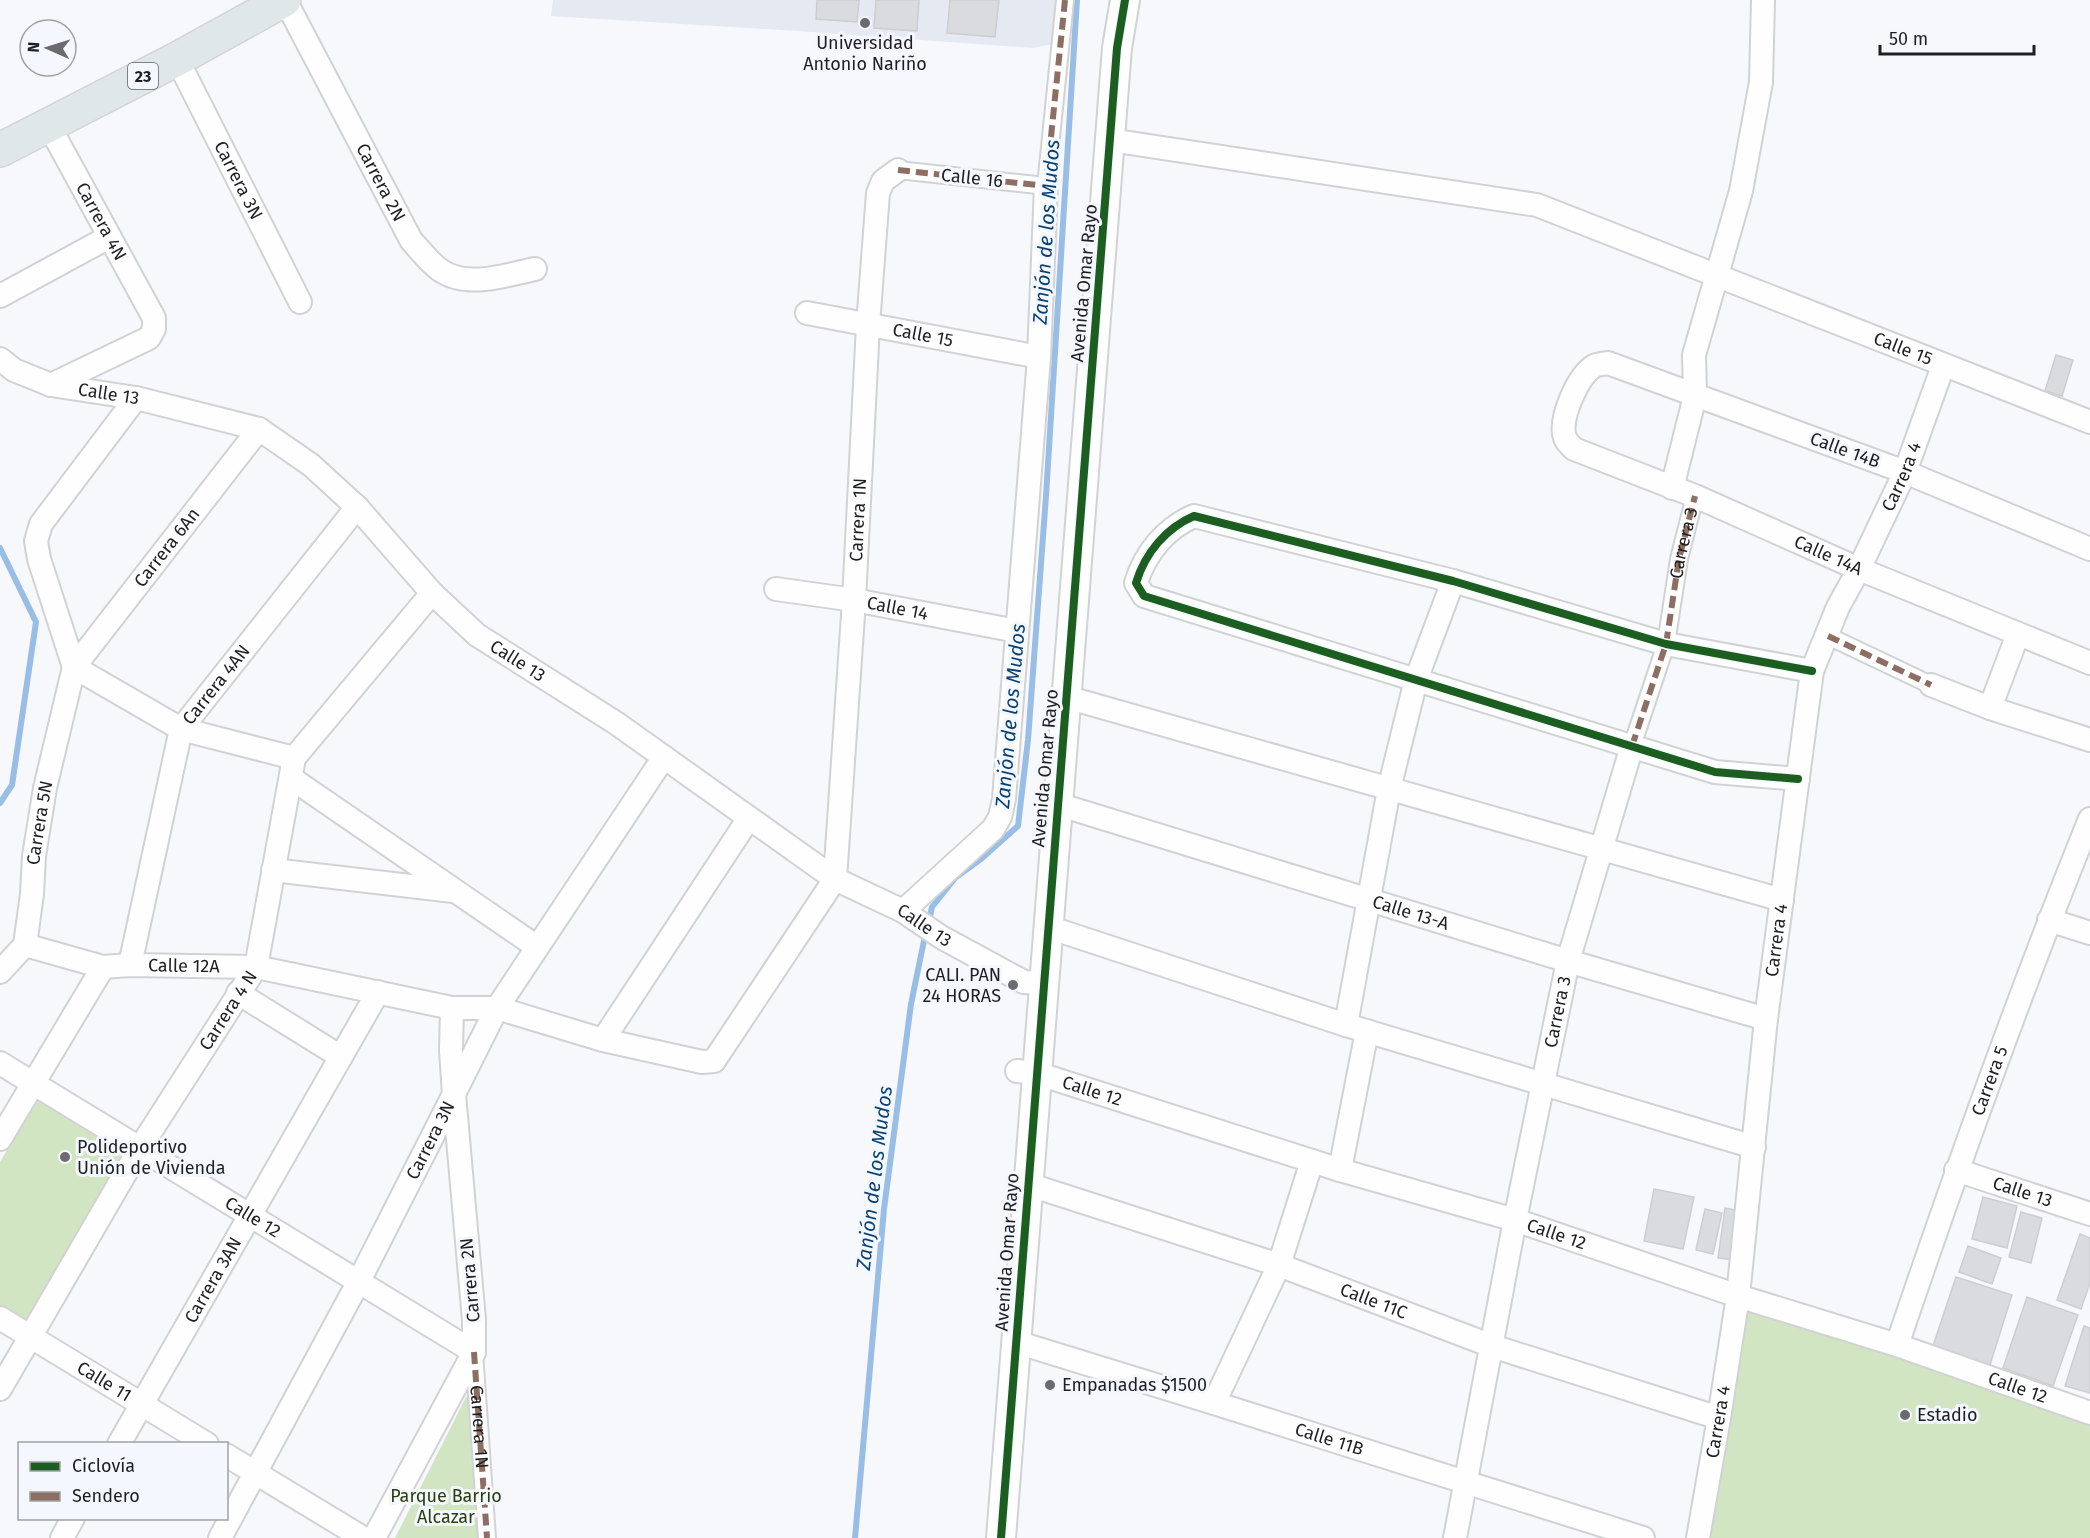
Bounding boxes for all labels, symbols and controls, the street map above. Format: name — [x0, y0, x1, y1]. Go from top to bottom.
marker: Universidad Antonio Nariño — [858, 16, 872, 30]
north arrow — [18, 18, 78, 78]
scale bar — [1880, 18, 2034, 56]
text: 50 m — [1889, 28, 1928, 50]
place label: Universidad Antonio Nariño — [803, 32, 927, 75]
text: N — [24, 41, 43, 53]
road number: 23 — [128, 63, 158, 89]
street label: Carrera 3N — [209, 137, 267, 223]
water label: Zanjón de los Mudos — [1028, 139, 1064, 326]
street label: Carrera 2N — [351, 140, 410, 225]
street label: Calle 16 — [940, 164, 1004, 192]
street label: Carrera 4N — [71, 179, 131, 264]
street label: Avenida Omar Rayo — [1066, 203, 1102, 363]
street label: Calle 15 — [891, 318, 955, 352]
street label: Calle 15 — [1870, 327, 1936, 370]
street label: Calle 13 — [77, 378, 141, 409]
street label: Calle 14B — [1807, 427, 1883, 473]
street label: Carrera 4 — [1877, 439, 1926, 515]
street label: Carrera 1N — [845, 477, 871, 562]
street label: Carrera 6An — [129, 504, 205, 591]
street label: Carrera 3 — [1665, 505, 1703, 580]
street label: Calle 14A — [1791, 531, 1866, 580]
street label: Calle 14 — [865, 592, 930, 625]
water label: Zanjón de los Mudos — [990, 623, 1030, 810]
street label: Calle 13 — [486, 635, 550, 687]
street label: Carrera 4AN — [178, 640, 255, 729]
street label: Avenida Omar Rayo — [1027, 688, 1063, 848]
street label: Carrera 5N — [23, 778, 57, 865]
street label: Calle 13-A — [1370, 891, 1452, 935]
street label: Calle 13 — [894, 899, 955, 952]
street label: Carrera 4 — [1761, 902, 1792, 978]
street label: Calle 12A — [148, 954, 221, 977]
place label: CALI. PAN 24 HORAS — [923, 964, 1001, 1007]
street label: Carrera 4 N — [194, 967, 262, 1055]
street label: Carrera 3 — [1540, 974, 1576, 1050]
marker: CALI. PAN 24 HORAS — [1006, 978, 1020, 992]
street label: Carrera 5 — [1967, 1043, 2013, 1119]
street label: Calle 12 — [1060, 1071, 1125, 1111]
water label: Zanjón de los Mudos — [851, 1085, 897, 1272]
street label: Carrera 3N — [401, 1097, 460, 1183]
place label: Polideportivo Unión de Vivienda — [77, 1136, 226, 1179]
marker: Polideportivo Unión de Vivienda — [58, 1150, 72, 1164]
street label: Avenida Omar Rayo — [990, 1172, 1024, 1332]
street label: Calle 13 — [1990, 1172, 2055, 1212]
street label: Calle 12 — [221, 1192, 285, 1242]
street label: Calle 12 — [1524, 1214, 1589, 1254]
street label: Carrera 3AN — [180, 1233, 246, 1327]
street label: Carrera 2N — [455, 1237, 485, 1323]
street label: Calle 11C — [1337, 1278, 1410, 1324]
street label: Calle 11 — [73, 1356, 136, 1406]
street label: Calle 12 — [1985, 1367, 2050, 1408]
place label: Empanadas $1500 — [1062, 1374, 1207, 1396]
marker: Empanadas $1500 — [1043, 1378, 1057, 1392]
street label: Carrera 4 — [1701, 1383, 1735, 1460]
street label: Carrera 1N — [465, 1384, 493, 1469]
place label: Estadio — [1917, 1404, 1977, 1426]
marker: Estadio — [1898, 1408, 1912, 1422]
street label: Calle 11B — [1292, 1418, 1366, 1460]
legend — [18, 1442, 228, 1520]
text: Ciclovía — [72, 1455, 135, 1477]
text: Sendero — [72, 1485, 140, 1507]
park label: Parque Barrio Alcazar — [390, 1485, 502, 1528]

